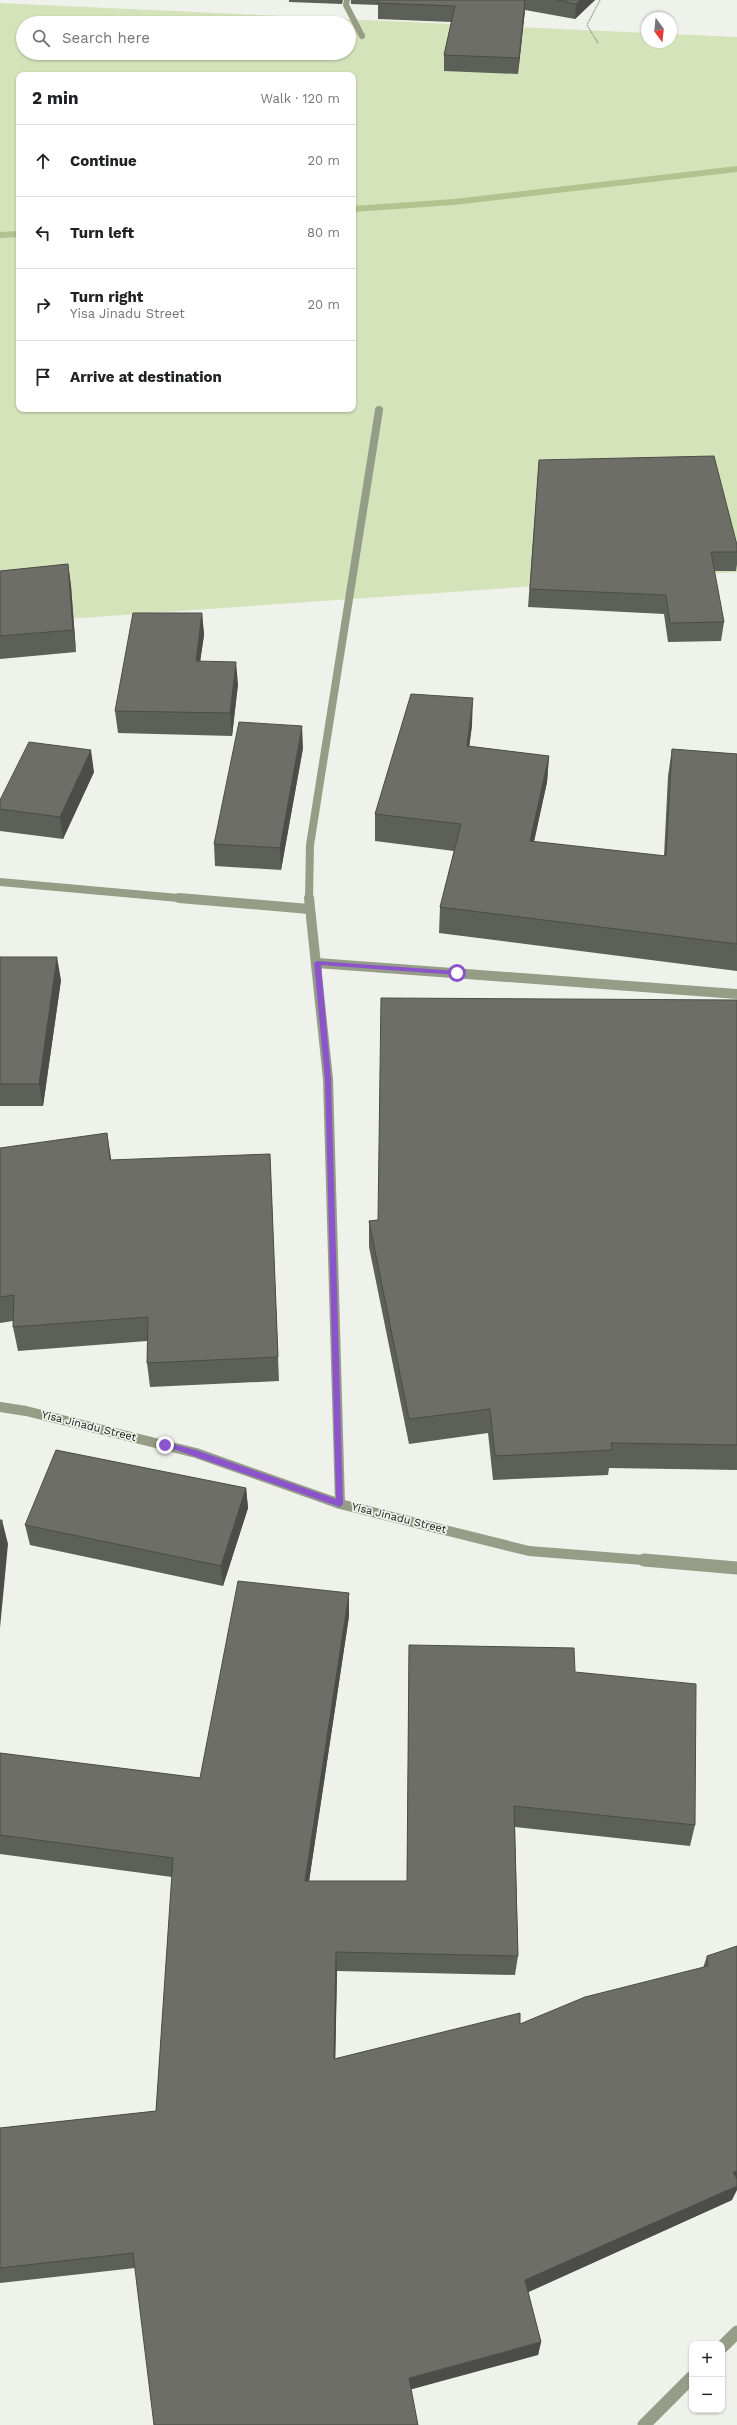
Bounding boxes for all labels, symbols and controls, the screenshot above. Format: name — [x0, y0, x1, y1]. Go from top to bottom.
north arrow — [641, 12, 677, 48]
search box — [16, 16, 356, 60]
icon: search — [30, 27, 52, 49]
text: Search here — [62, 29, 150, 47]
text: 2 min — [32, 88, 78, 108]
text: Walk · 120 m — [261, 91, 340, 106]
icon: ahead — [32, 150, 54, 172]
text: Continue — [70, 152, 137, 170]
text: 20 m — [308, 153, 340, 168]
icon: left — [32, 222, 54, 244]
text: Turn left — [70, 224, 134, 242]
text: 80 m — [307, 225, 340, 240]
text: Turn right — [70, 288, 143, 306]
icon: right — [32, 294, 54, 316]
text: 20 m — [308, 297, 340, 312]
text: Yisa Jinadu Street — [70, 306, 185, 321]
icon: arrive — [32, 366, 54, 388]
text: Arrive at destination — [70, 368, 222, 386]
route start — [448, 964, 466, 982]
street label: Yisa Jinadu Street — [40, 1408, 138, 1444]
route end — [156, 1436, 174, 1454]
street label: Yisa Jinadu Street — [350, 1500, 448, 1536]
map controls — [689, 2341, 725, 2413]
button: + — [689, 2341, 725, 2377]
button: − — [689, 2377, 725, 2413]

